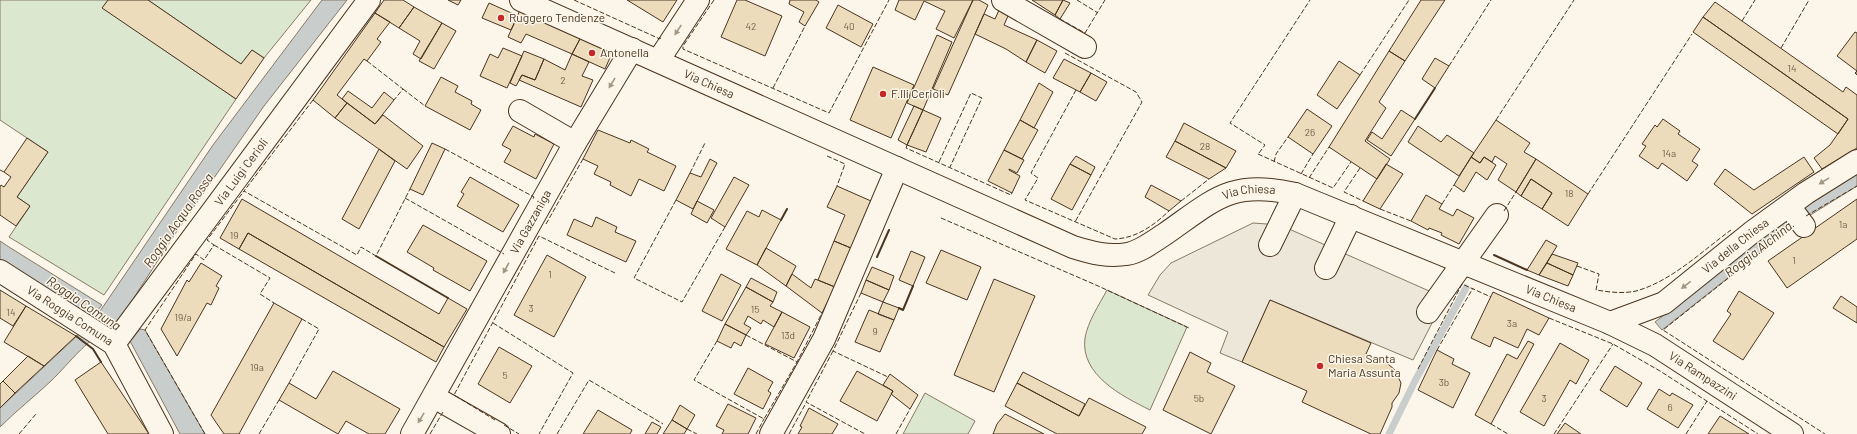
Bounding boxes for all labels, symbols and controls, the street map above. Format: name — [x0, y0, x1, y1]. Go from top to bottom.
place label: Ruggero Tendenze — [509, 10, 605, 24]
marker: Ruggero Tendenze — [496, 13, 506, 23]
house number: 42 — [746, 20, 756, 32]
house number: 40 — [843, 20, 855, 32]
one-way arrow — [674, 25, 682, 36]
place label: Antonella — [600, 45, 649, 59]
marker: Antonella — [587, 48, 597, 58]
house number: 14 — [1787, 62, 1797, 74]
street label: Via Chiesa — [682, 66, 737, 101]
house number: 2 — [560, 74, 566, 86]
one-way arrow — [608, 77, 615, 89]
place label: F.lli Cerioli — [891, 86, 945, 100]
marker: F.lli Cerioli — [878, 89, 888, 99]
house number: 26 — [1305, 126, 1315, 138]
street label: Via Luigi Cerioli — [211, 135, 270, 208]
house number: 28 — [1200, 140, 1210, 152]
house number: 14a — [1662, 147, 1676, 159]
water label: Roggia Acqua Rossa — [140, 170, 217, 270]
one-way arrow — [1818, 178, 1830, 185]
street label: Via Chiesa — [1220, 181, 1277, 202]
street label: Via Gazzaniga — [506, 187, 553, 256]
house number: 18 — [1565, 187, 1573, 199]
street label: Via della Chiesa — [1699, 215, 1771, 276]
water label: Roggia Alchina — [1721, 218, 1795, 280]
house number: 1a — [1839, 218, 1847, 230]
house number: 19 — [230, 229, 238, 241]
house number: 1 — [1792, 254, 1796, 266]
one-way arrow — [502, 263, 509, 274]
house number: 1 — [548, 268, 552, 280]
water label: Roggia Comuna — [44, 272, 124, 334]
one-way arrow — [1681, 280, 1692, 289]
street label: Via Chiesa — [1524, 281, 1579, 314]
street label: Via Roggia Comuna — [25, 282, 116, 348]
house number: 3 — [528, 302, 534, 314]
house number: 15 — [751, 303, 759, 315]
house number: 14 — [6, 306, 16, 318]
house number: 19/a — [174, 311, 192, 323]
house number: 3a — [1507, 317, 1517, 329]
house number: 9 — [872, 325, 878, 337]
house number: 13d — [781, 329, 795, 341]
street label: Via Rampazzini — [1667, 348, 1740, 402]
place label: Chiesa Santa Maria Assunta — [1328, 351, 1401, 379]
house number: 19a — [250, 361, 264, 373]
marker: Chiesa Santa Maria Assunta — [1315, 361, 1325, 371]
house number: 5 — [502, 369, 508, 381]
house number: 3b — [1439, 376, 1449, 388]
house number: 5b — [1194, 392, 1204, 404]
house number: 3 — [1541, 392, 1547, 404]
house number: 6 — [1667, 401, 1673, 413]
one-way arrow — [418, 412, 425, 424]

